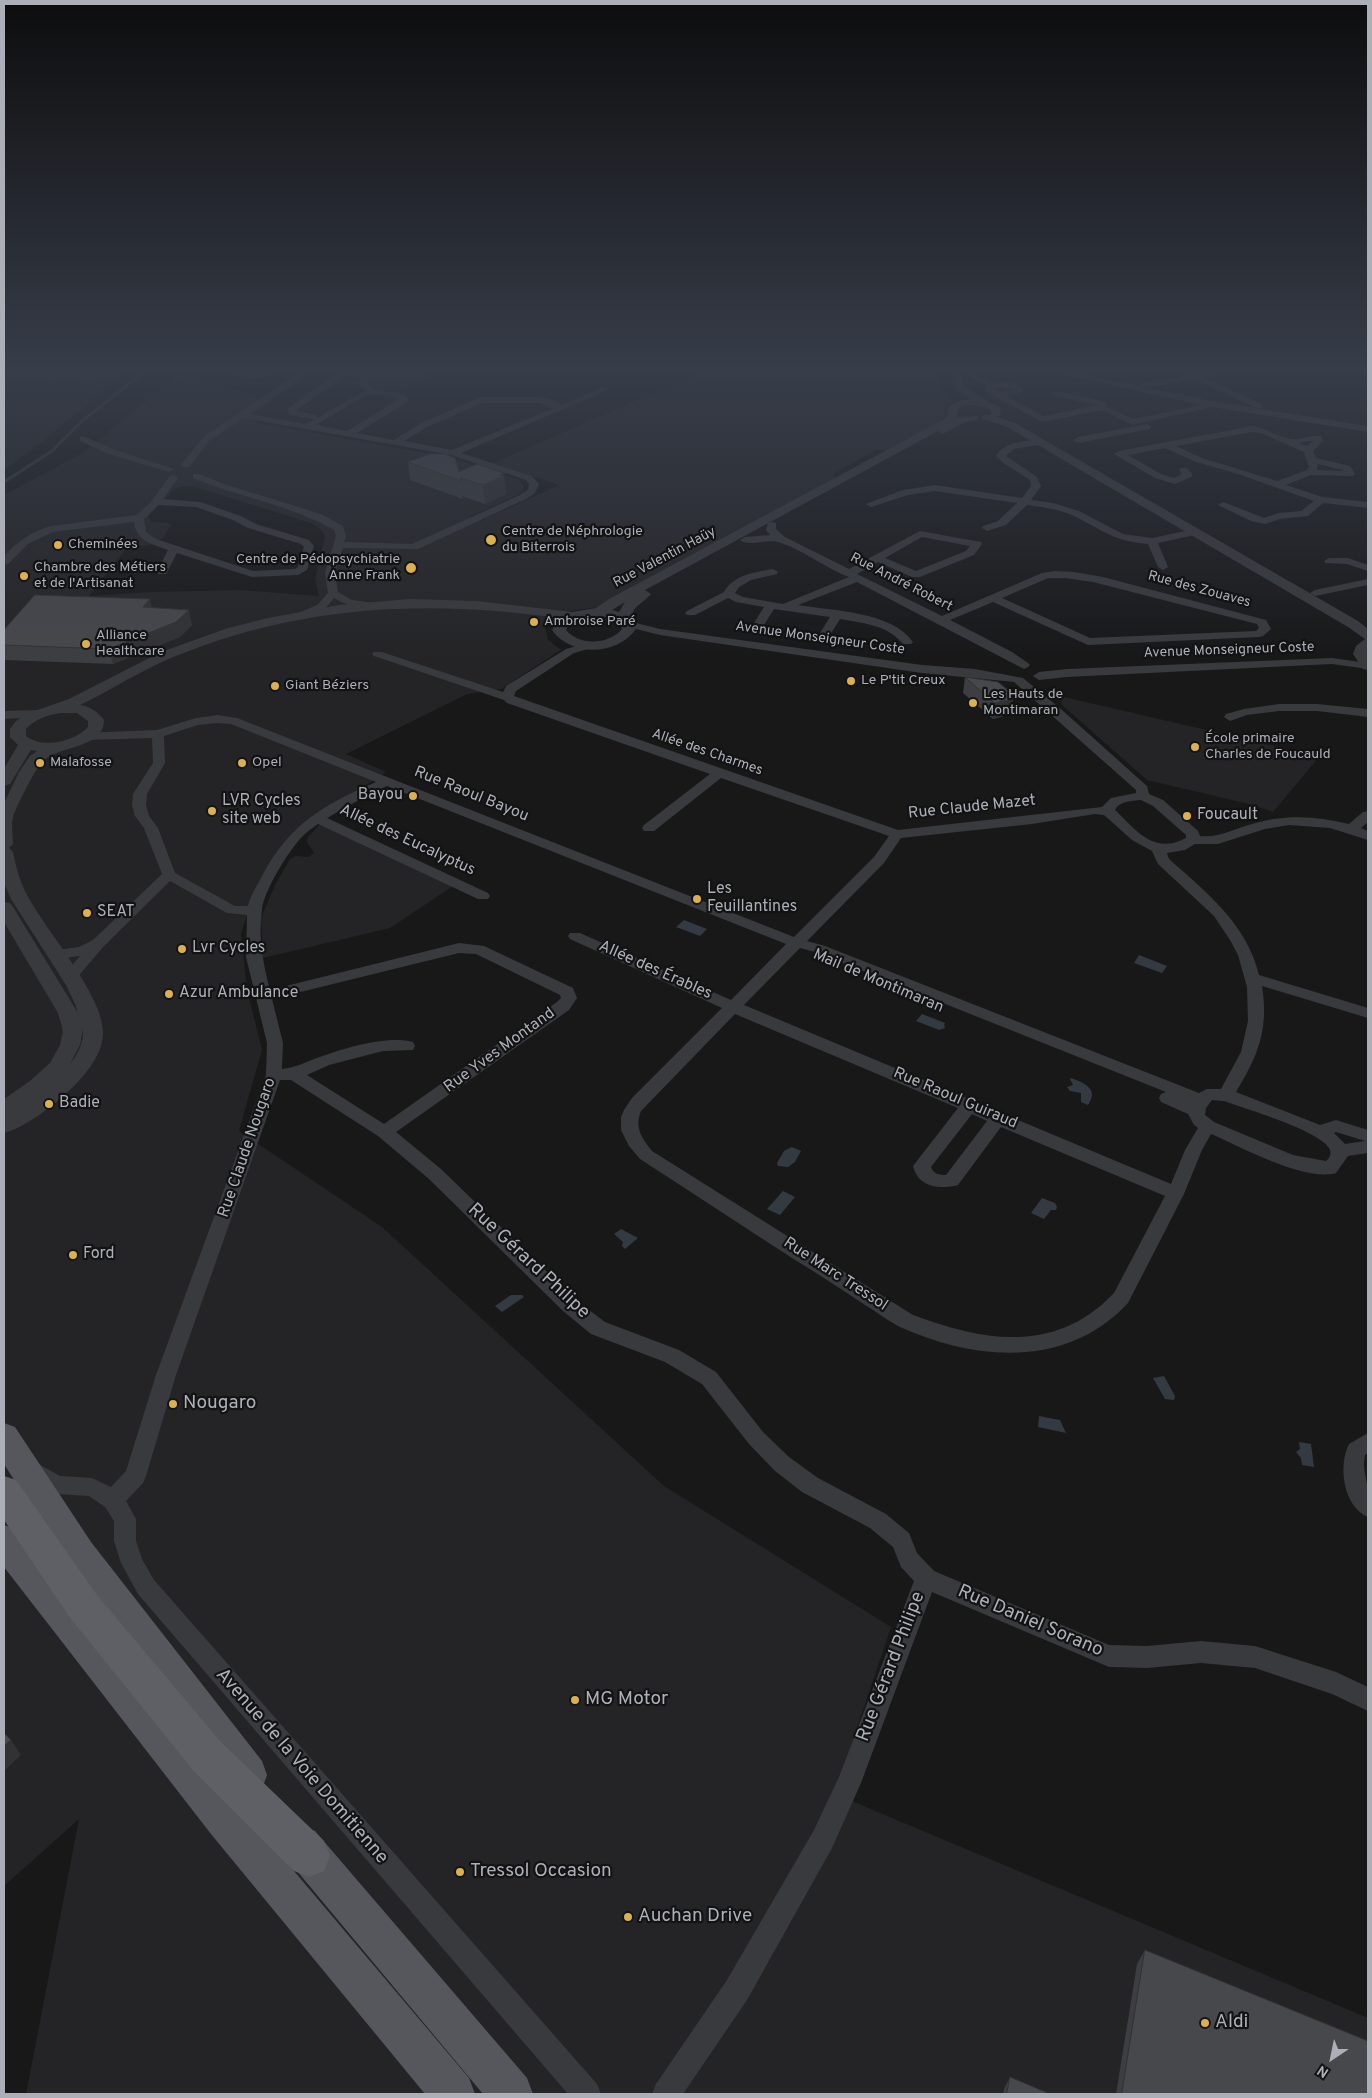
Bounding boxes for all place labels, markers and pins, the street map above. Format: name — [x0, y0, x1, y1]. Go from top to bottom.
place label: Centre de Néphrologie du Biterrois — [502, 524, 643, 556]
marker: Centre de Néphrologie du Biterrois — [484, 533, 498, 547]
place label: Cheminées — [68, 537, 138, 553]
marker: Cheminées — [52, 539, 64, 551]
place label: Centre de Pédopsychiatrie Anne Frank — [236, 552, 400, 584]
place label: Chambre des Métiers et de l'Artisanat — [34, 560, 166, 592]
marker: Centre de Pédopsychiatrie Anne Frank — [404, 561, 418, 575]
marker: Chambre des Métiers et de l'Artisanat — [18, 570, 30, 582]
place label: Ambroise Paré — [544, 614, 636, 630]
marker: Ambroise Paré — [528, 616, 540, 628]
place label: Alliance Healthcare — [96, 628, 164, 660]
marker: Alliance Healthcare — [80, 638, 92, 650]
place label: Le P'tit Creux — [861, 673, 946, 689]
marker: Le P'tit Creux — [845, 675, 857, 687]
place label: Giant Béziers — [285, 678, 369, 694]
marker: Giant Béziers — [269, 680, 281, 692]
place label: Les Hauts de Montimaran — [983, 687, 1063, 720]
marker: Les Hauts de Montimaran — [967, 697, 979, 709]
place label: École primaire Charles de Foucauld — [1205, 731, 1331, 764]
marker: École primaire Charles de Foucauld — [1189, 741, 1201, 753]
place label: Malafosse — [50, 755, 112, 771]
place label: Opel — [252, 755, 282, 771]
marker: Malafosse — [34, 757, 46, 769]
marker: Opel — [236, 757, 248, 769]
place label: Bayou — [358, 786, 403, 806]
marker: Bayou — [407, 790, 419, 802]
place label: LVR Cycles site web — [222, 792, 301, 830]
marker: LVR Cycles site web — [206, 805, 218, 817]
place label: Foucault — [1197, 806, 1258, 826]
marker: Foucault — [1181, 810, 1193, 822]
place label: Les Feuillantines — [707, 880, 797, 918]
marker: Les Feuillantines — [691, 893, 703, 905]
place label: SEAT — [97, 903, 135, 923]
marker: SEAT — [81, 907, 93, 919]
place label: Lvr Cycles — [192, 939, 265, 959]
marker: Lvr Cycles — [176, 943, 188, 955]
place label: Azur Ambulance — [179, 984, 298, 1004]
marker: Azur Ambulance — [163, 988, 175, 1000]
place label: Badie — [59, 1094, 100, 1114]
marker: Badie — [43, 1098, 55, 1110]
place label: Ford — [83, 1245, 114, 1265]
marker: Ford — [67, 1249, 79, 1261]
place label: Nougaro — [183, 1393, 256, 1415]
marker: Nougaro — [167, 1398, 179, 1410]
place label: MG Motor — [585, 1689, 668, 1711]
marker: MG Motor — [569, 1694, 581, 1706]
place label: Tressol Occasion — [470, 1861, 612, 1883]
marker: Tressol Occasion — [454, 1866, 466, 1878]
place label: Auchan Drive — [638, 1906, 752, 1928]
marker: Auchan Drive — [622, 1911, 634, 1923]
place label: Aldi — [1215, 2012, 1248, 2034]
marker: Aldi — [1199, 2017, 1211, 2029]

